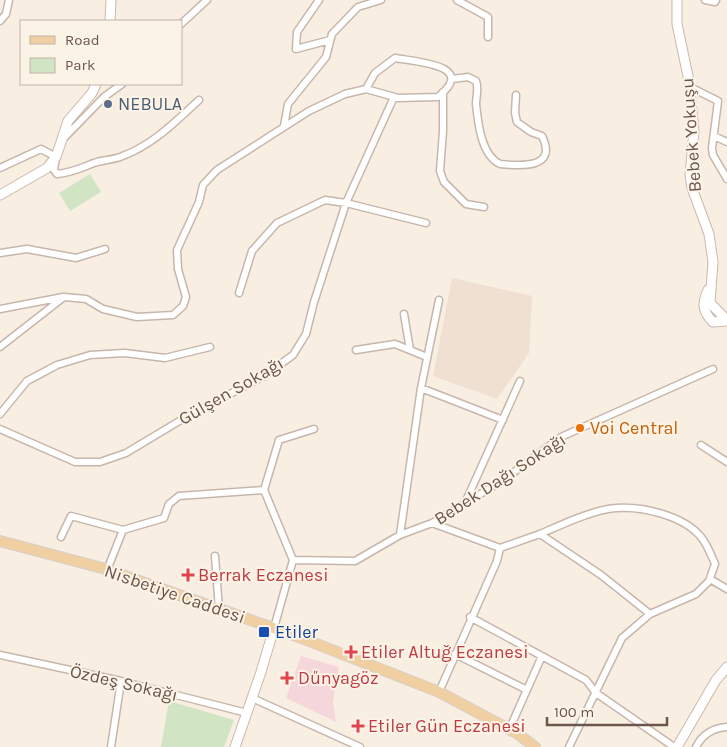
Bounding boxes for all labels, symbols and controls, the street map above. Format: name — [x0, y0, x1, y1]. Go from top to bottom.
legend — [20, 20, 182, 85]
text: Road — [65, 31, 100, 49]
text: Park — [65, 56, 95, 74]
street label: Bebek Yokuşu — [676, 77, 706, 193]
place label: NEBULA — [118, 93, 182, 115]
marker: NEBULA — [102, 98, 114, 110]
street label: Gülşen Sokağı — [175, 352, 287, 430]
place label: Voi Central — [590, 417, 678, 439]
marker: Voi Central — [574, 422, 586, 434]
street label: Bebek Dağı Sokağı — [430, 428, 570, 530]
street label: Nisbetiye Caddesi — [102, 560, 248, 628]
place label: Berrak Eczanesi — [198, 564, 329, 586]
marker: Berrak Eczanesi — [182, 569, 194, 581]
place label: Etiler — [275, 621, 319, 643]
marker: Etiler — [257, 625, 271, 639]
place label: Etiler Altuğ Eczanesi — [361, 641, 529, 663]
marker: Etiler Altuğ Eczanesi — [345, 646, 357, 658]
street label: Özdeş Sokağı — [68, 660, 180, 706]
place label: Dűnyagöz — [298, 667, 378, 689]
marker: Dűnyagöz — [280, 671, 294, 685]
scale bar — [547, 694, 667, 726]
text: 100 m — [554, 703, 594, 721]
place label: Etiler Gün Eczanesi — [368, 715, 526, 737]
marker: Etiler Gün Eczanesi — [352, 720, 364, 732]

